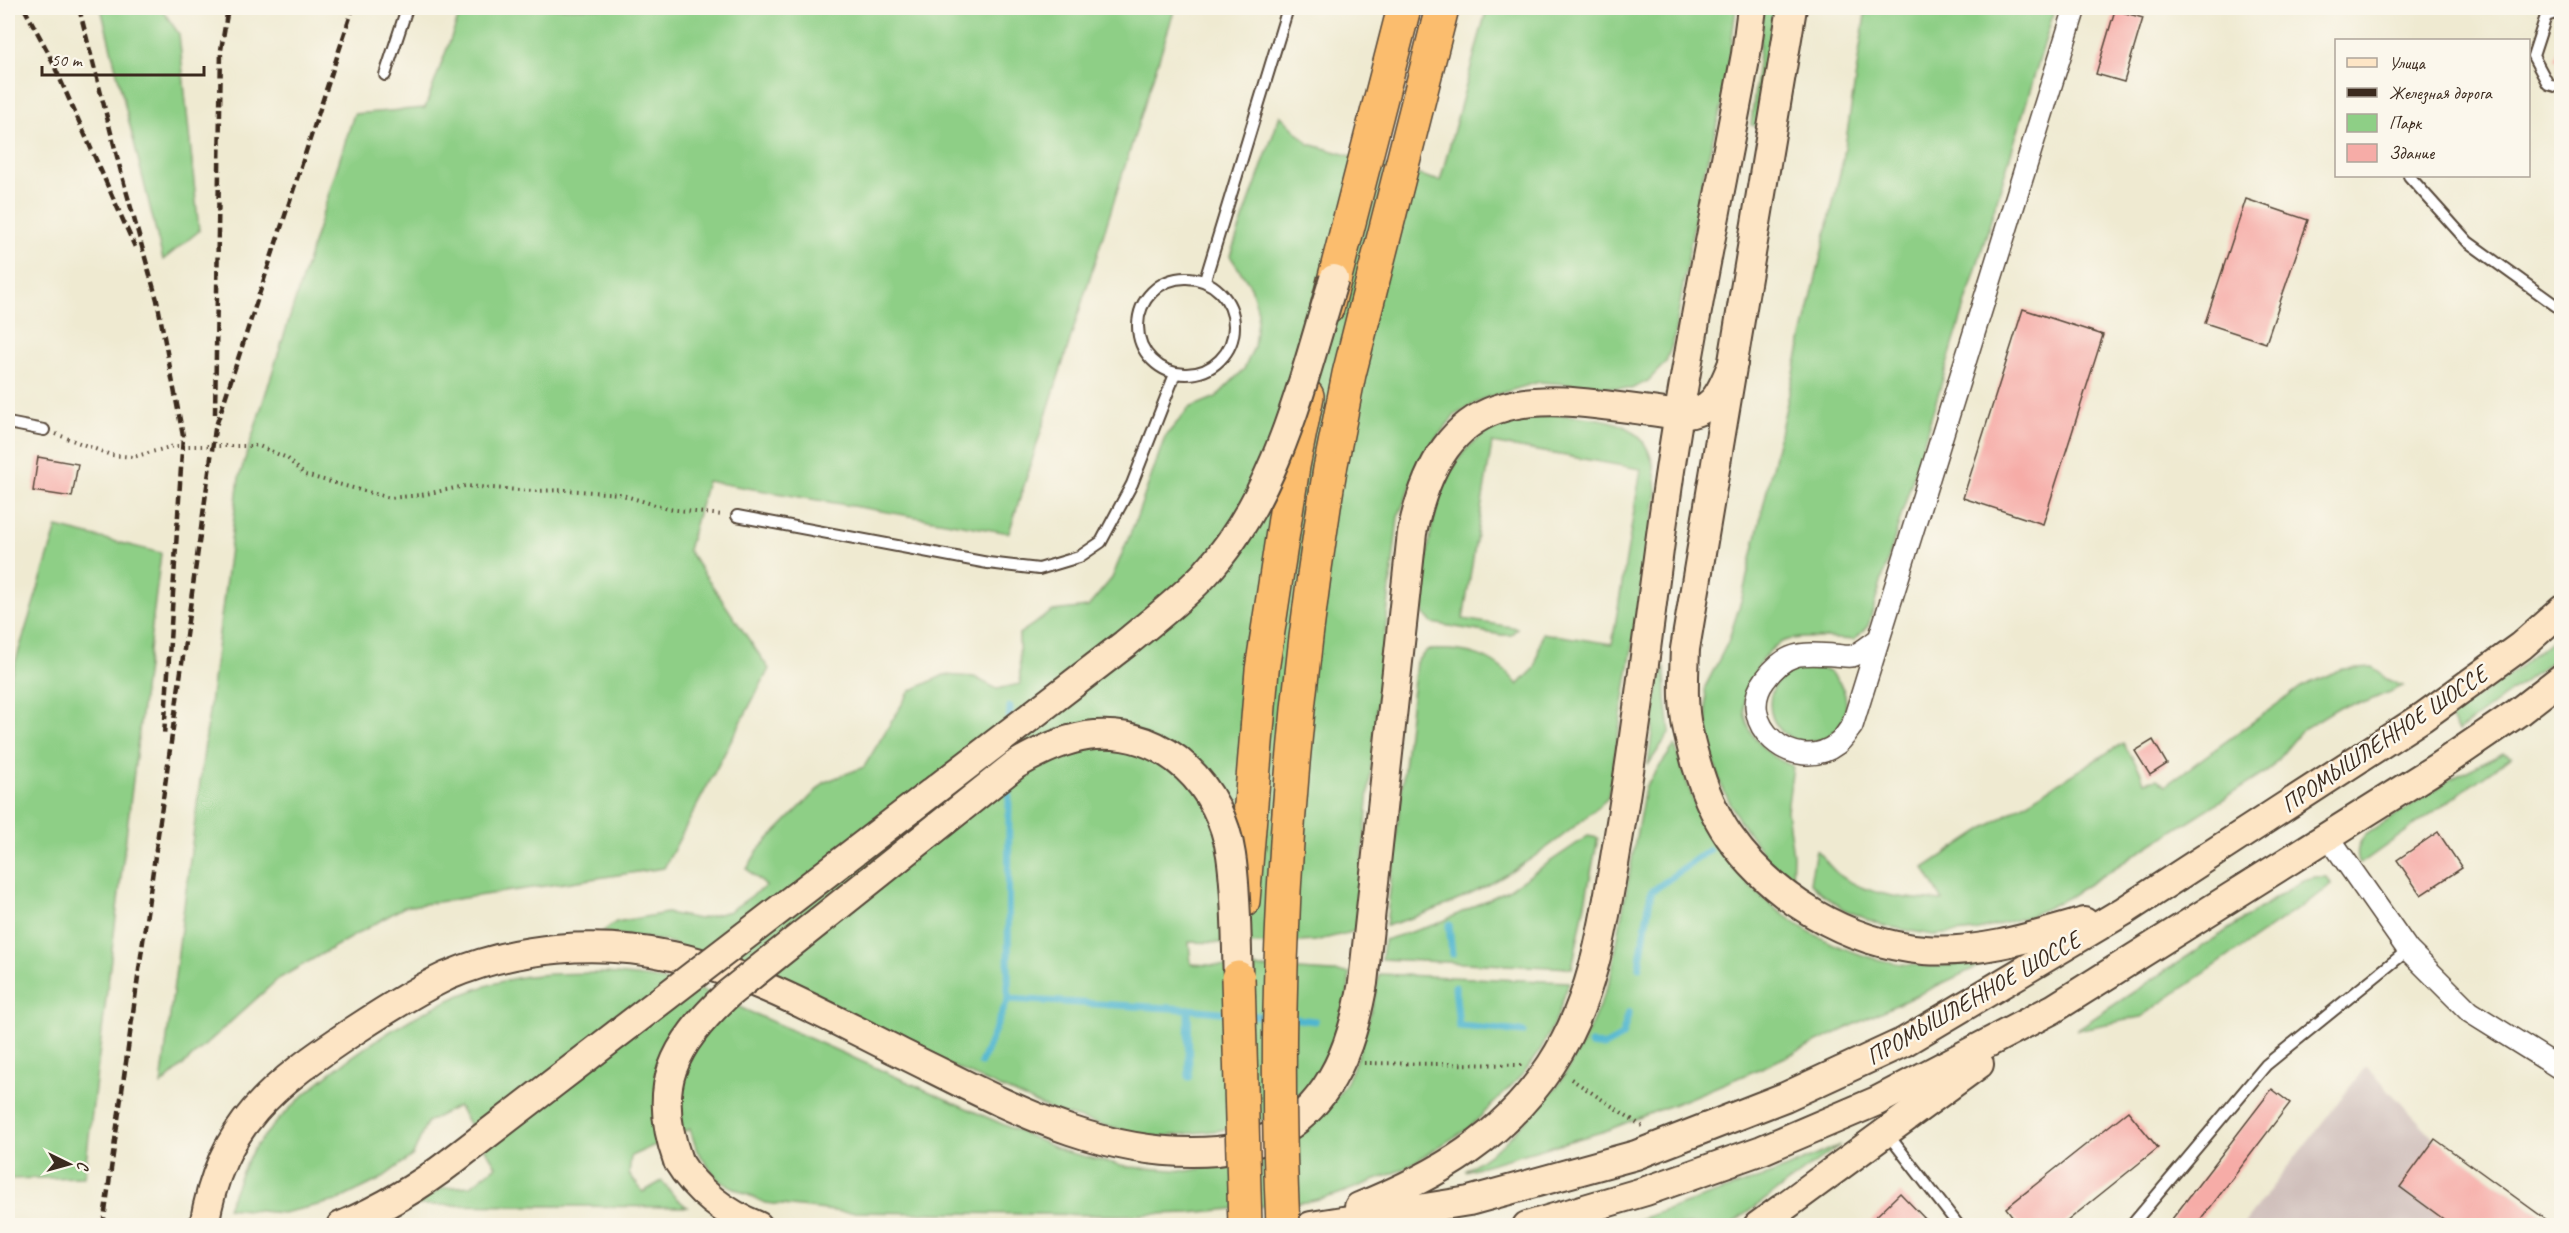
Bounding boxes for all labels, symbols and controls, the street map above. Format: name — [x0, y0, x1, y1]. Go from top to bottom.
scale bar — [42, 39, 204, 77]
legend — [2335, 39, 2530, 177]
text: 50 m — [51, 49, 84, 71]
text: Улица — [2389, 52, 2426, 74]
text: Железная дорога — [2389, 82, 2493, 105]
text: Парк — [2389, 112, 2423, 134]
text: Здание — [2389, 142, 2435, 164]
street label: ПРОМЫШЛЕННОЕ ШОССЕ — [2275, 657, 2495, 819]
street label: ПРОМЫШЛЕННОЕ ШОССЕ — [1861, 923, 2088, 1072]
north arrow — [39, 1134, 99, 1194]
text: С — [72, 1160, 93, 1172]

